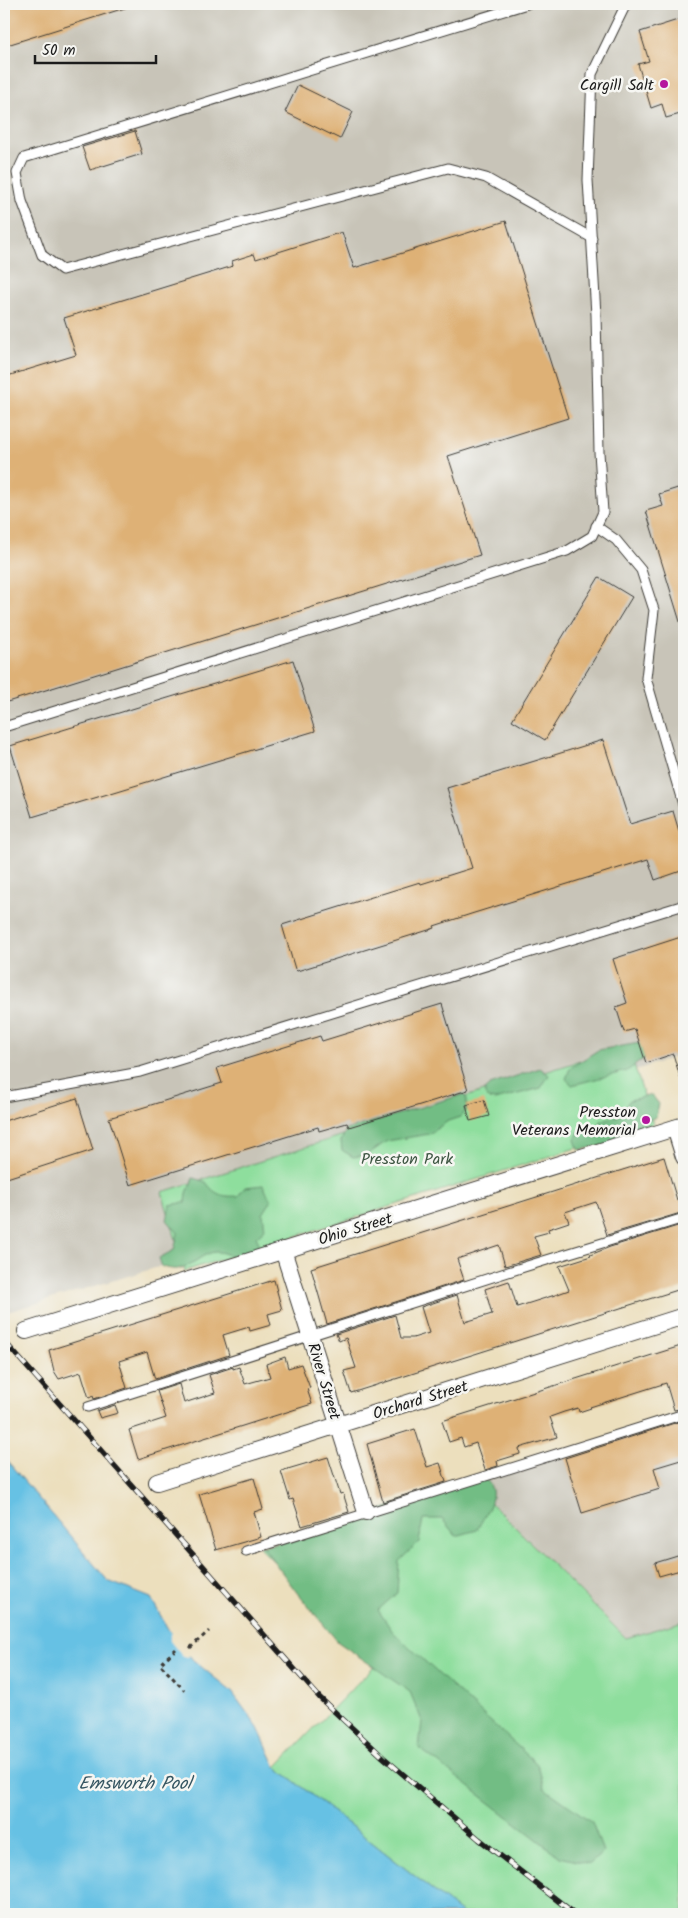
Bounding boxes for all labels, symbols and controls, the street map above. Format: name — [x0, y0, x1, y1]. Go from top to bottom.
scale bar — [35, 32, 156, 64]
text: 50 m — [42, 39, 76, 63]
place label: Cargill Salt — [580, 73, 655, 98]
marker: Cargill Salt — [658, 78, 670, 90]
place label: Presston Veterans Memorial — [512, 1100, 636, 1143]
marker: Presston Veterans Memorial — [640, 1114, 652, 1126]
park label: Presston Park — [361, 1147, 454, 1172]
street label: Ohio Street — [315, 1206, 396, 1253]
street label: River Street — [300, 1340, 347, 1424]
street label: Orchard Street — [370, 1374, 472, 1427]
water label: Emsworth Pool — [78, 1770, 195, 1799]

